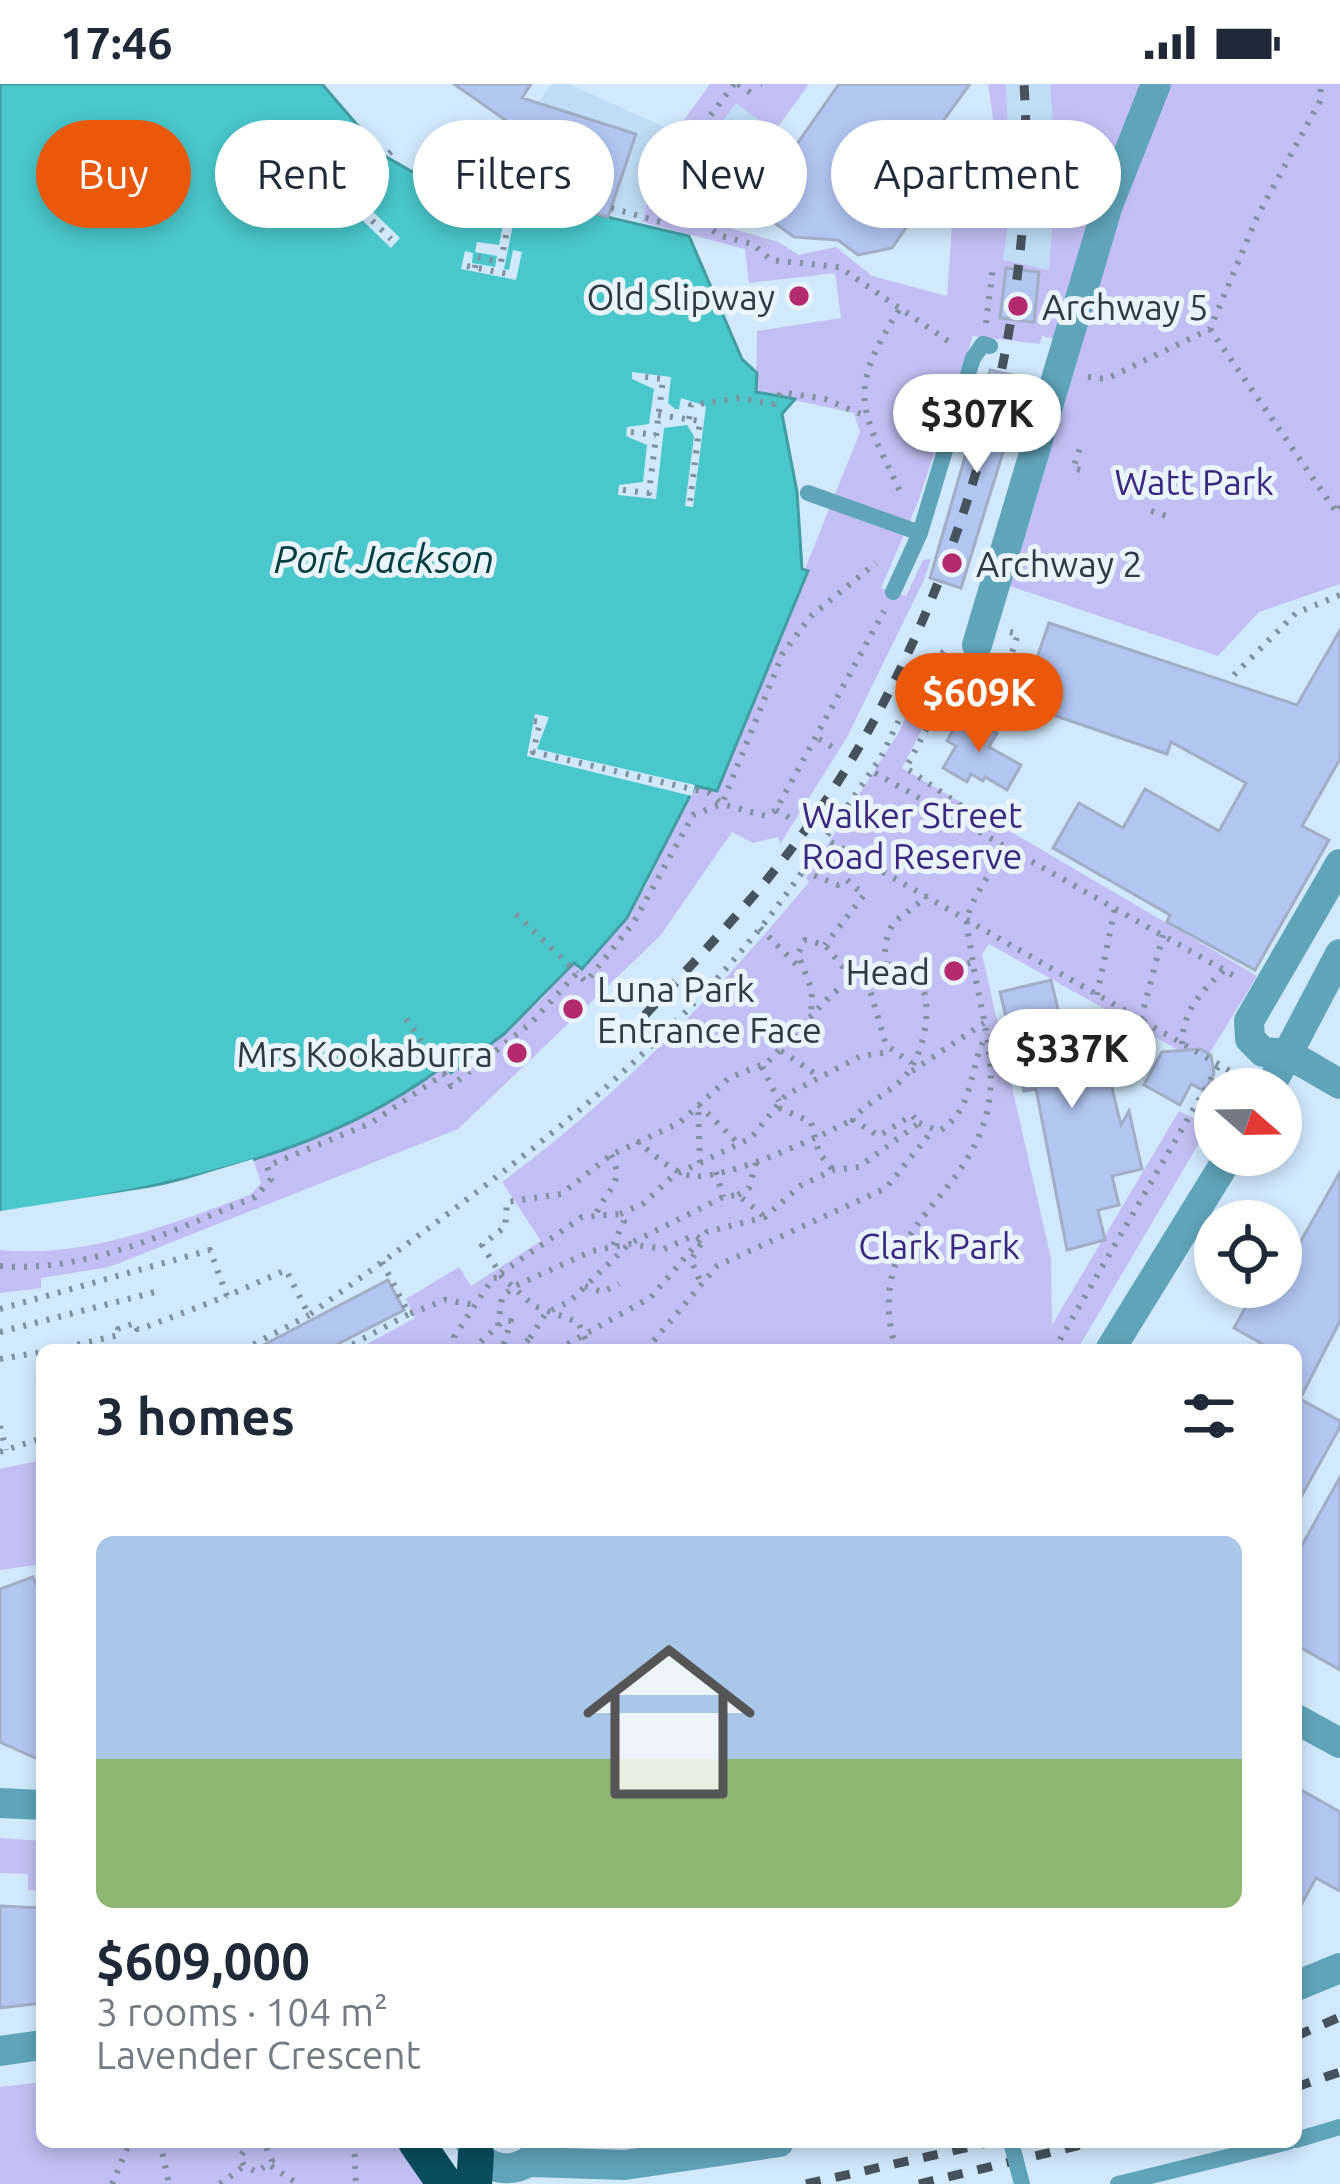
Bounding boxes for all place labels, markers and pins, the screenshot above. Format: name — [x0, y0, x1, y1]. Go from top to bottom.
place label: Old Slipway — [587, 276, 775, 317]
marker: Old Slipway — [786, 283, 812, 309]
place label: Archway 5 — [1042, 286, 1209, 327]
marker: Archway 5 — [1005, 293, 1031, 319]
pin: $307K — [893, 374, 1061, 476]
place label: Archway 2 — [976, 543, 1143, 584]
marker: Archway 2 — [939, 550, 965, 576]
pin: $609K — [895, 653, 1063, 755]
place label: Head — [845, 951, 930, 992]
marker: Head — [941, 958, 967, 984]
place label: Luna Park Entrance Face — [597, 968, 822, 1050]
marker: Luna Park Entrance Face — [560, 996, 586, 1022]
pin: $337K — [988, 1009, 1156, 1111]
place label: Mrs Kookaburra — [237, 1033, 493, 1074]
marker: Mrs Kookaburra — [504, 1040, 530, 1066]

